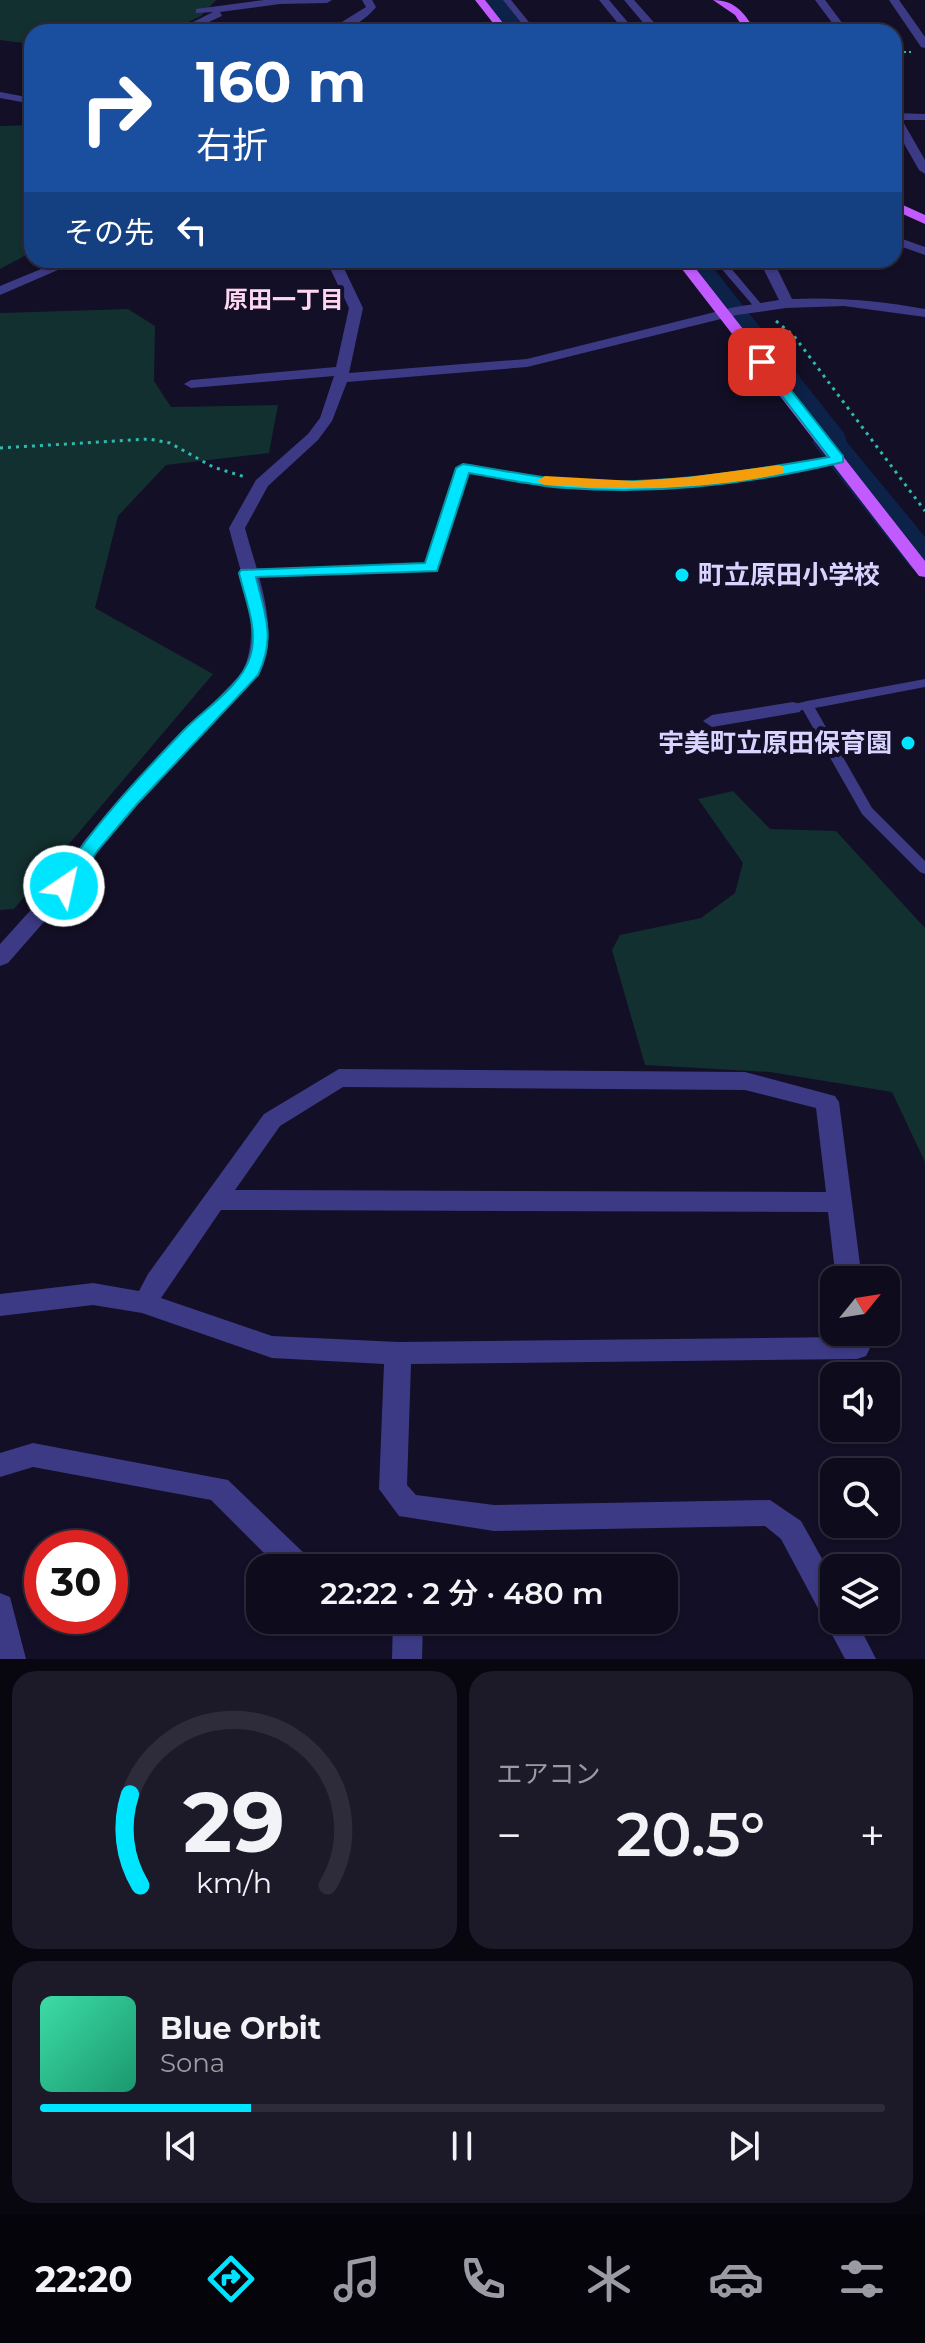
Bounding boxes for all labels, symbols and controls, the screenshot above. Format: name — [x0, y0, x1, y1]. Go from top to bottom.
text: 160 m — [196, 48, 366, 116]
icon: right — [64, 56, 168, 160]
text: 右折 — [196, 123, 268, 167]
icon: left — [170, 208, 214, 252]
text: その先 — [64, 214, 154, 251]
district label: 原田一丁目 — [224, 285, 344, 314]
pin — [728, 328, 796, 396]
icon: arrive — [740, 340, 784, 384]
place label: 町立原田小学校 — [698, 559, 880, 591]
marker: 町立原田小学校 — [673, 566, 691, 584]
place label: 宇美町立原田保育園 — [658, 727, 892, 759]
marker: 宇美町立原田保育園 — [899, 734, 917, 752]
position arrow — [22, 844, 106, 928]
north arrow — [820, 1266, 900, 1346]
map controls — [820, 1266, 900, 1634]
button: sound — [820, 1362, 900, 1442]
button: search — [820, 1458, 900, 1538]
speed limit sign: 30 — [24, 1530, 128, 1634]
button: layers — [820, 1554, 900, 1634]
text: 22:22 · 2 分 · 480 m — [320, 1575, 604, 1612]
text: エアコン — [497, 1758, 601, 1790]
text: 29 — [183, 1771, 285, 1873]
text: 20.5° — [616, 1798, 765, 1871]
text: − — [497, 1808, 522, 1862]
text: + — [860, 1808, 885, 1862]
text: km/h — [196, 1865, 272, 1900]
text: Blue Orbit — [160, 2010, 321, 2047]
text: Sona — [160, 2047, 225, 2079]
icon: previous — [159, 2124, 203, 2168]
icon: pause — [440, 2124, 484, 2168]
icon: next — [722, 2124, 766, 2168]
icon: directions — [203, 2251, 259, 2307]
icon: music — [329, 2251, 385, 2307]
icon: phone — [455, 2251, 511, 2307]
icon: climate — [581, 2251, 637, 2307]
icon: car — [708, 2251, 764, 2307]
icon: filters — [834, 2251, 890, 2307]
text: 22:20 — [35, 2257, 133, 2301]

